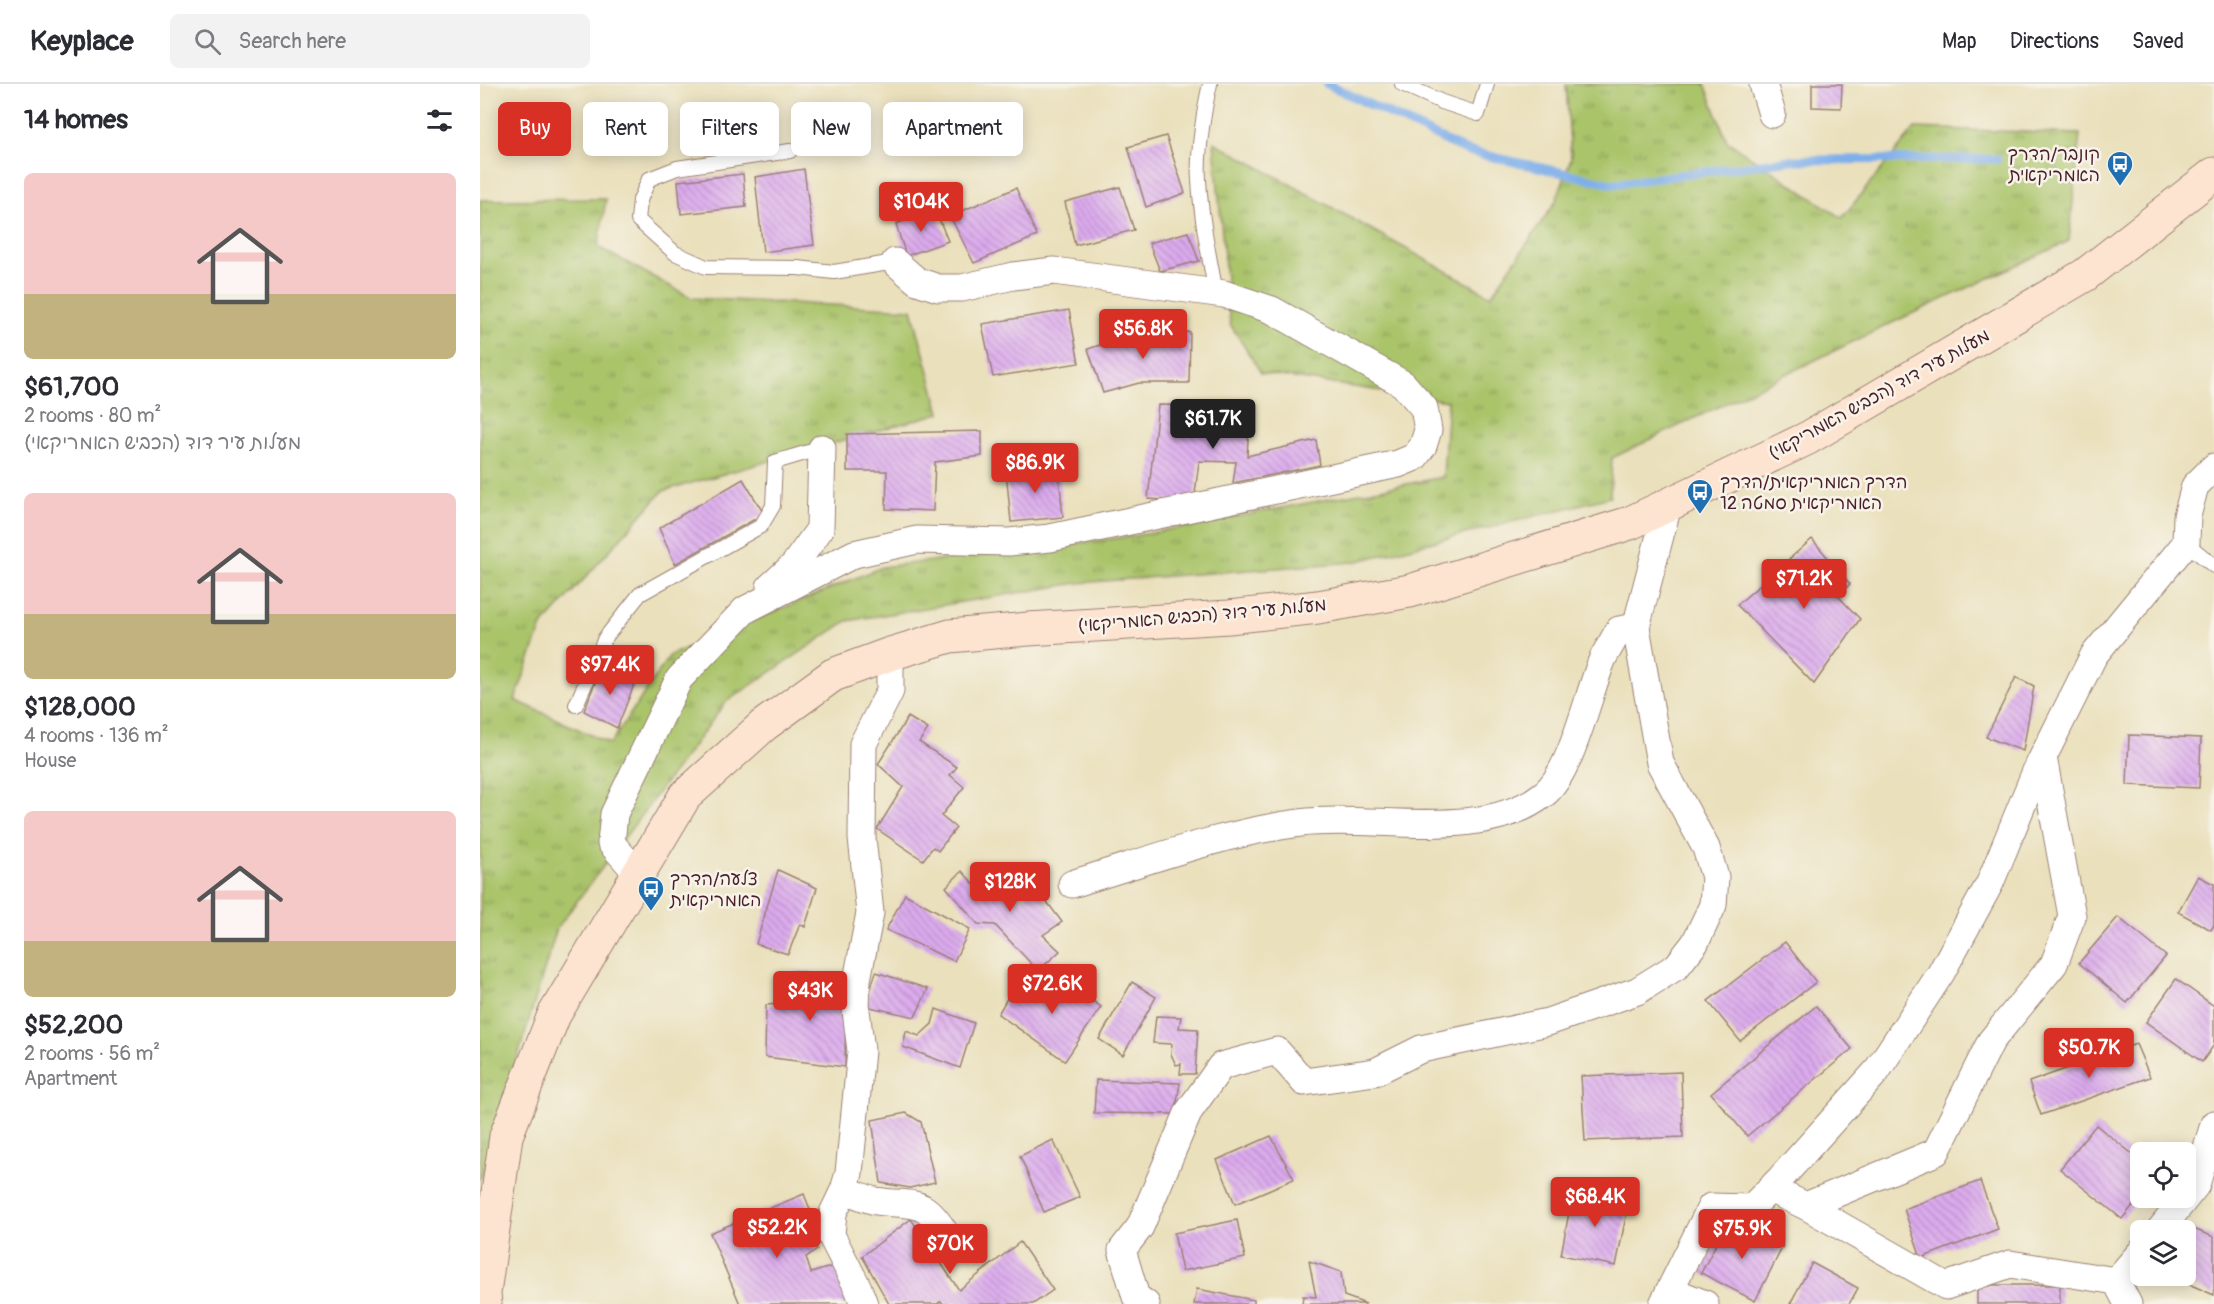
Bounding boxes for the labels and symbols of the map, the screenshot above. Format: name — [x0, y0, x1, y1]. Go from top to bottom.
place label: קונבר/הדרך האמריקאית — [2008, 143, 2100, 187]
bus stop icon: קונבר/הדרך האמריקאית — [2105, 149, 2135, 187]
pin: $104K — [879, 182, 963, 233]
pin: $56.8K — [1094, 309, 1192, 360]
street label: מעלות עיר דוד (הכביש האמריקאי) — [1765, 324, 1994, 465]
pin: $61.7K — [1164, 399, 1262, 450]
pin: $86.9K — [986, 443, 1084, 494]
place label: הדרך האמריקאית/הדרך האמריקאית סמטה 12 — [1720, 471, 1908, 515]
bus stop icon: הדרך האמריקאית/הדרך האמריקאית סמטה 12 — [1685, 477, 1715, 515]
pin: $71.2K — [1755, 559, 1853, 610]
street label: מעלות עיר דוד (הכביש האמריקאי) — [1077, 593, 1327, 638]
pin: $97.4K — [561, 645, 659, 696]
pin: $128K — [968, 862, 1052, 913]
place label: צלעה/הדרך האמריקאית — [669, 868, 761, 912]
bus stop icon: צלעה/הדרך האמריקאית — [636, 874, 666, 912]
pin: $72.6K — [1003, 964, 1101, 1015]
pin: $43K — [774, 971, 846, 1022]
pin: $50.7K — [2040, 1028, 2138, 1079]
pin: $68.4K — [1546, 1177, 1644, 1228]
pin: $52.2K — [728, 1208, 826, 1259]
pin: $75.9K — [1693, 1209, 1791, 1260]
pin: $70K — [914, 1224, 986, 1275]

